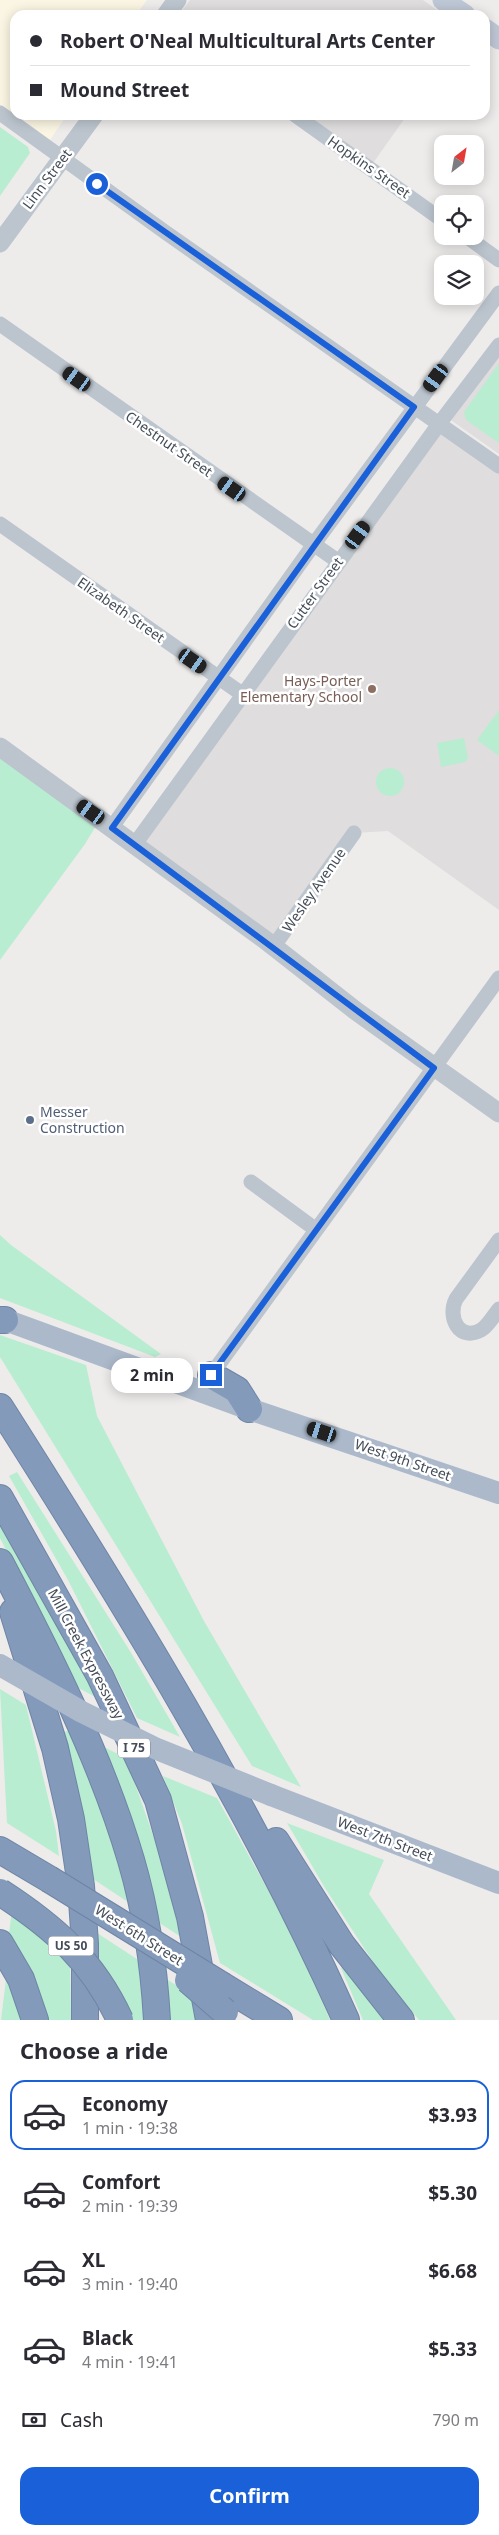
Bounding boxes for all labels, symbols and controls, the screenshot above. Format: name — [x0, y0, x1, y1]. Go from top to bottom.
text: Robert O'Neal Multicultural Arts Center — [60, 28, 435, 54]
text: Mound Street — [60, 77, 189, 103]
street label: Hopkins Street — [324, 131, 414, 202]
north arrow — [434, 135, 484, 185]
map controls — [434, 135, 484, 305]
street label: Linn Street — [18, 145, 76, 213]
route start — [86, 173, 108, 195]
button: locate — [434, 195, 484, 245]
button: layers — [434, 255, 484, 305]
car — [421, 361, 450, 395]
car — [60, 364, 93, 394]
street label: Chestnut Street — [122, 406, 217, 481]
car — [215, 474, 248, 504]
car — [343, 518, 372, 552]
street label: Cutter Street — [282, 553, 347, 632]
street label: Elizabeth Street — [74, 572, 169, 647]
car — [176, 646, 209, 676]
place label: Hays-Porter Elementary School — [240, 671, 362, 706]
marker: Hays-Porter Elementary School — [366, 683, 378, 695]
car — [74, 797, 107, 827]
street label: Wesley Avenue — [278, 844, 350, 936]
place label: Messer Construction — [40, 1102, 125, 1137]
marker: Messer Construction — [24, 1114, 36, 1126]
callout: 2 min — [111, 1358, 194, 1392]
text: 2 min — [130, 1364, 174, 1386]
route end — [200, 1364, 222, 1386]
car — [305, 1420, 338, 1444]
street label: West 9th Street — [353, 1434, 454, 1485]
street label: Mill Creek Expressway — [44, 1585, 129, 1723]
road number: I 75 — [118, 1739, 150, 1758]
street label: West 7th Street — [335, 1812, 435, 1865]
street label: West 6th Street — [92, 1900, 187, 1969]
road number: US 50 — [48, 1936, 94, 1955]
text: Choose a ride — [20, 2035, 168, 2065]
text: Economy — [82, 2091, 168, 2117]
icon: car — [22, 2093, 67, 2138]
text: $3.93 — [428, 2102, 477, 2128]
text: 1 min · 19:38 — [82, 2117, 178, 2139]
text: Comfort — [82, 2169, 161, 2195]
icon: car — [22, 2171, 67, 2216]
text: $5.30 — [428, 2180, 477, 2206]
text: 2 min · 19:39 — [82, 2195, 178, 2217]
text: XL — [82, 2247, 105, 2273]
icon: car — [22, 2249, 67, 2294]
text: $6.68 — [428, 2258, 477, 2284]
text: 3 min · 19:40 — [82, 2273, 178, 2295]
text: Black — [82, 2325, 133, 2351]
icon: car — [22, 2327, 67, 2372]
text: $5.33 — [428, 2336, 477, 2362]
text: 4 min · 19:41 — [82, 2351, 178, 2373]
icon: cash — [20, 2406, 48, 2434]
text: Cash — [60, 2407, 104, 2433]
text: 790 m — [432, 2409, 479, 2431]
button: Confirm — [20, 2467, 479, 2525]

